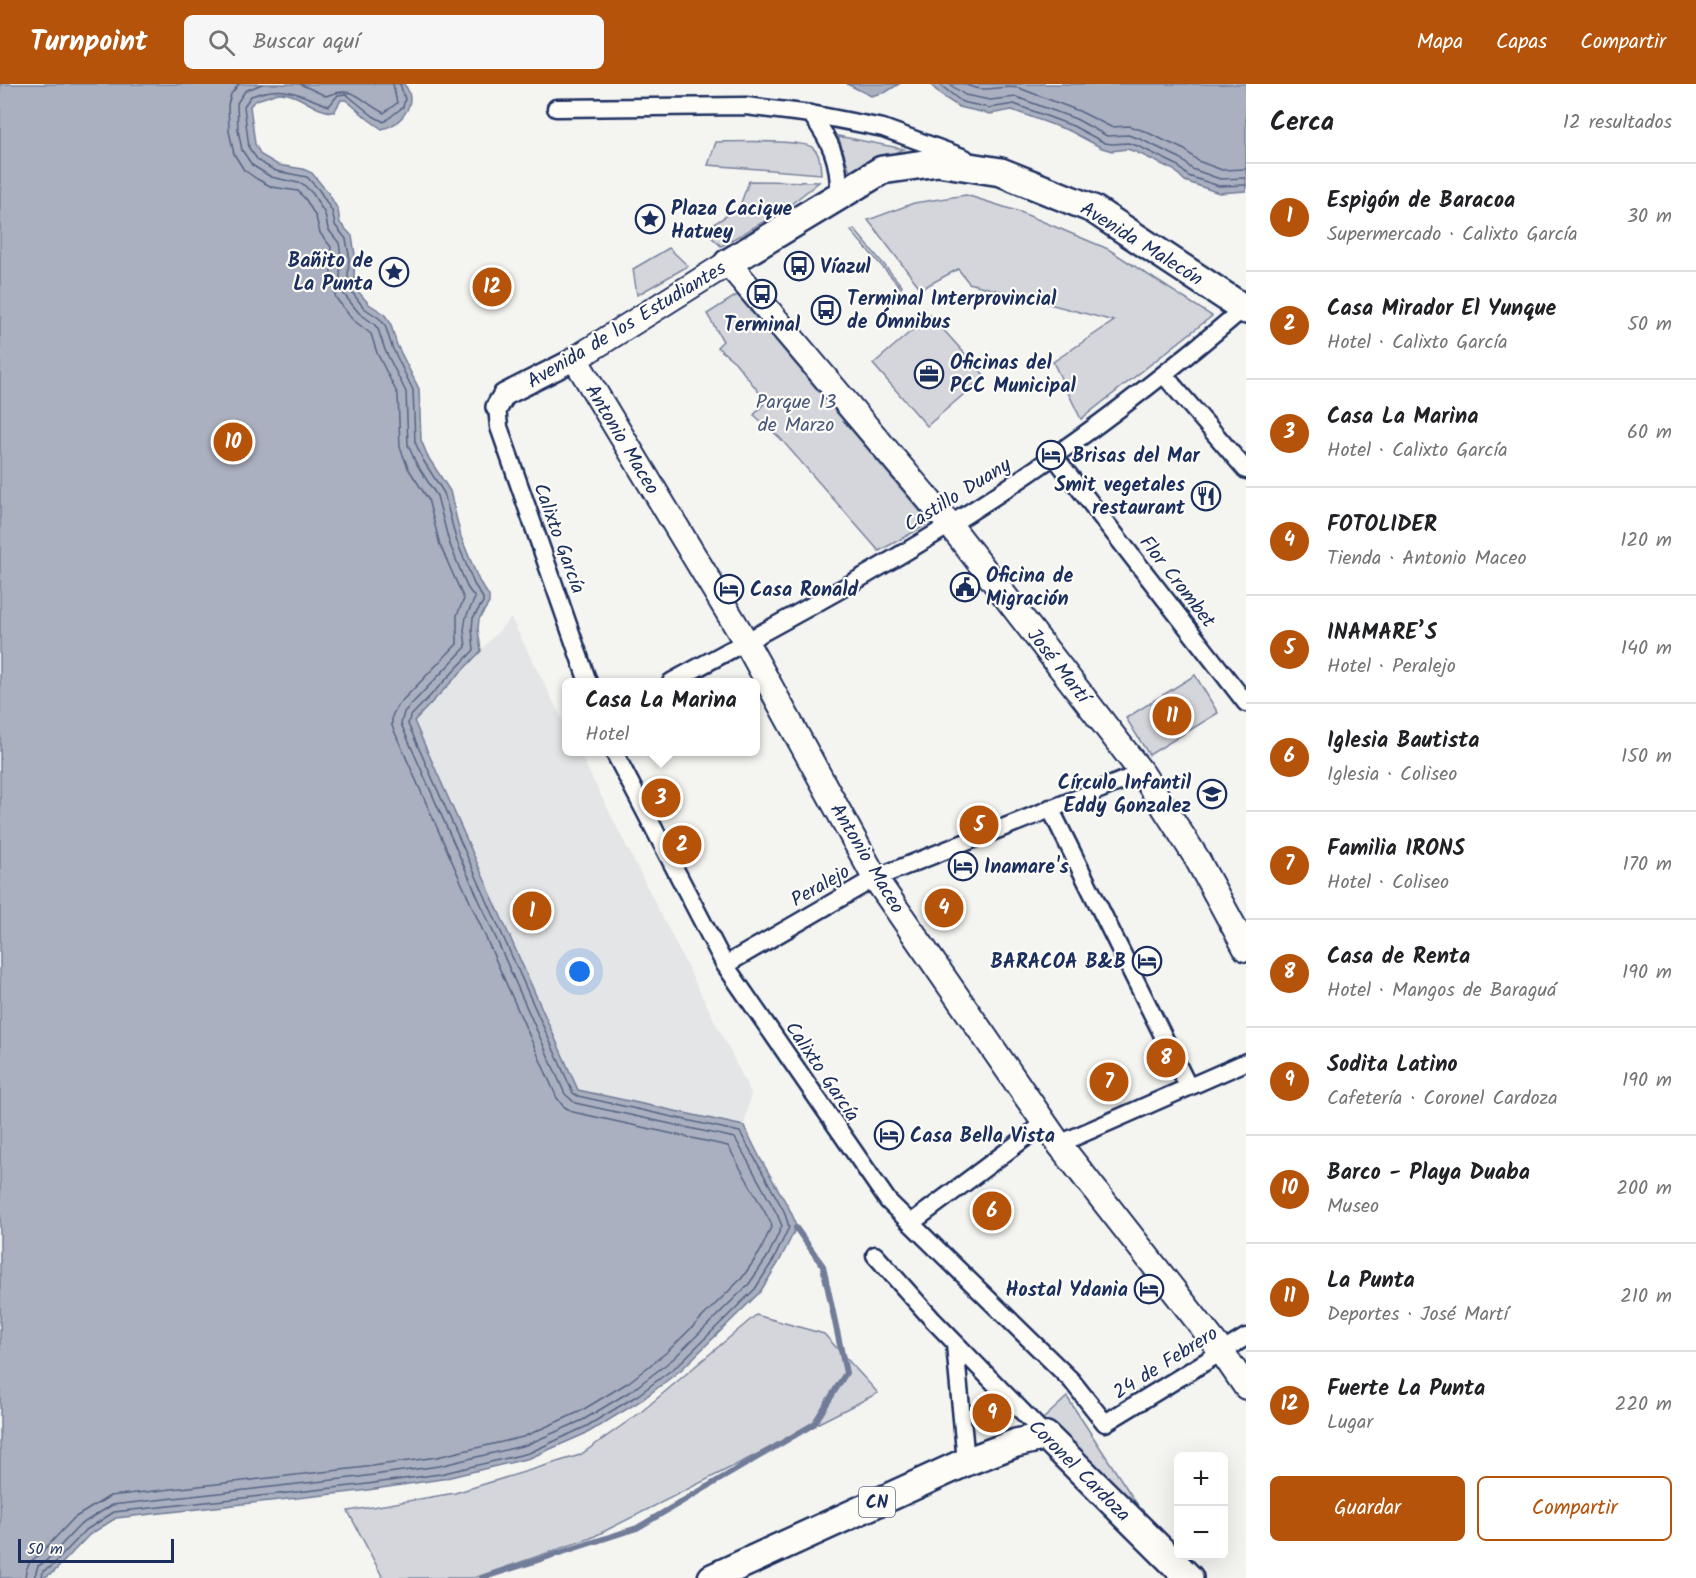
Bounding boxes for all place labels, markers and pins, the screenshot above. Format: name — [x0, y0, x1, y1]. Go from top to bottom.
place label: Plaza Cacique Hatuey — [671, 194, 793, 249]
place icon: Plaza Cacique Hatuey — [634, 203, 666, 235]
place label: Bañito de La Punta — [288, 246, 373, 301]
bus stop icon: Víazul — [783, 250, 815, 282]
place label: Víazul — [820, 252, 871, 284]
place icon: Bañito de La Punta — [378, 256, 410, 288]
pin: 12 — [472, 264, 512, 310]
bus stop icon: Terminal — [746, 278, 778, 310]
place label: Terminal Interprovincial de Ómnibus — [847, 284, 1057, 339]
bus stop icon: Terminal Interprovincial de Ómnibus — [810, 294, 842, 326]
place label: Terminal — [724, 310, 801, 342]
place label: Oficinas del PCC Municipal — [950, 348, 1076, 403]
office icon: Oficinas del PCC Municipal — [913, 358, 945, 390]
pin: 10 — [214, 420, 252, 464]
hotel icon: Brisas del Mar — [1035, 439, 1067, 471]
place label: Brisas del Mar — [1072, 441, 1200, 473]
place label: Smit vegetales restaurant — [1054, 470, 1186, 525]
restaurant icon: Smit vegetales restaurant — [1190, 480, 1222, 512]
place label: Oficina de Migración — [986, 561, 1073, 616]
public building icon: Oficina de Migración — [949, 571, 981, 603]
hotel icon: Casa Ronald — [713, 573, 745, 605]
place label: Casa Ronald — [750, 575, 860, 607]
pin: 11 — [1152, 694, 1192, 738]
place label: Círculo Infantil Eddy Gonzalez — [1058, 768, 1192, 823]
pin: 3 — [642, 776, 680, 820]
school or university icon: Círculo Infantil Eddy Gonzalez — [1196, 778, 1228, 810]
pin: 5 — [960, 802, 998, 848]
pin: 2 — [662, 822, 702, 867]
hotel icon: Inamare's — [947, 850, 979, 882]
place label: Inamare's — [984, 852, 1069, 884]
pin: 4 — [924, 886, 964, 930]
pin: 1 — [512, 888, 552, 934]
hotel icon: BARACOA B&B — [1131, 945, 1163, 977]
place label: BARACOA B&B — [991, 947, 1126, 979]
pin: 8 — [1146, 1036, 1186, 1080]
pin: 7 — [1090, 1060, 1128, 1104]
hotel icon: Casa Bella Vista — [873, 1119, 905, 1151]
place label: Casa Bella Vista — [910, 1121, 1055, 1153]
pin: 6 — [972, 1188, 1012, 1234]
hotel icon: Hostal Ydania — [1133, 1273, 1165, 1305]
place label: Hostal Ydania — [1006, 1275, 1128, 1307]
pin: 9 — [972, 1390, 1012, 1436]

